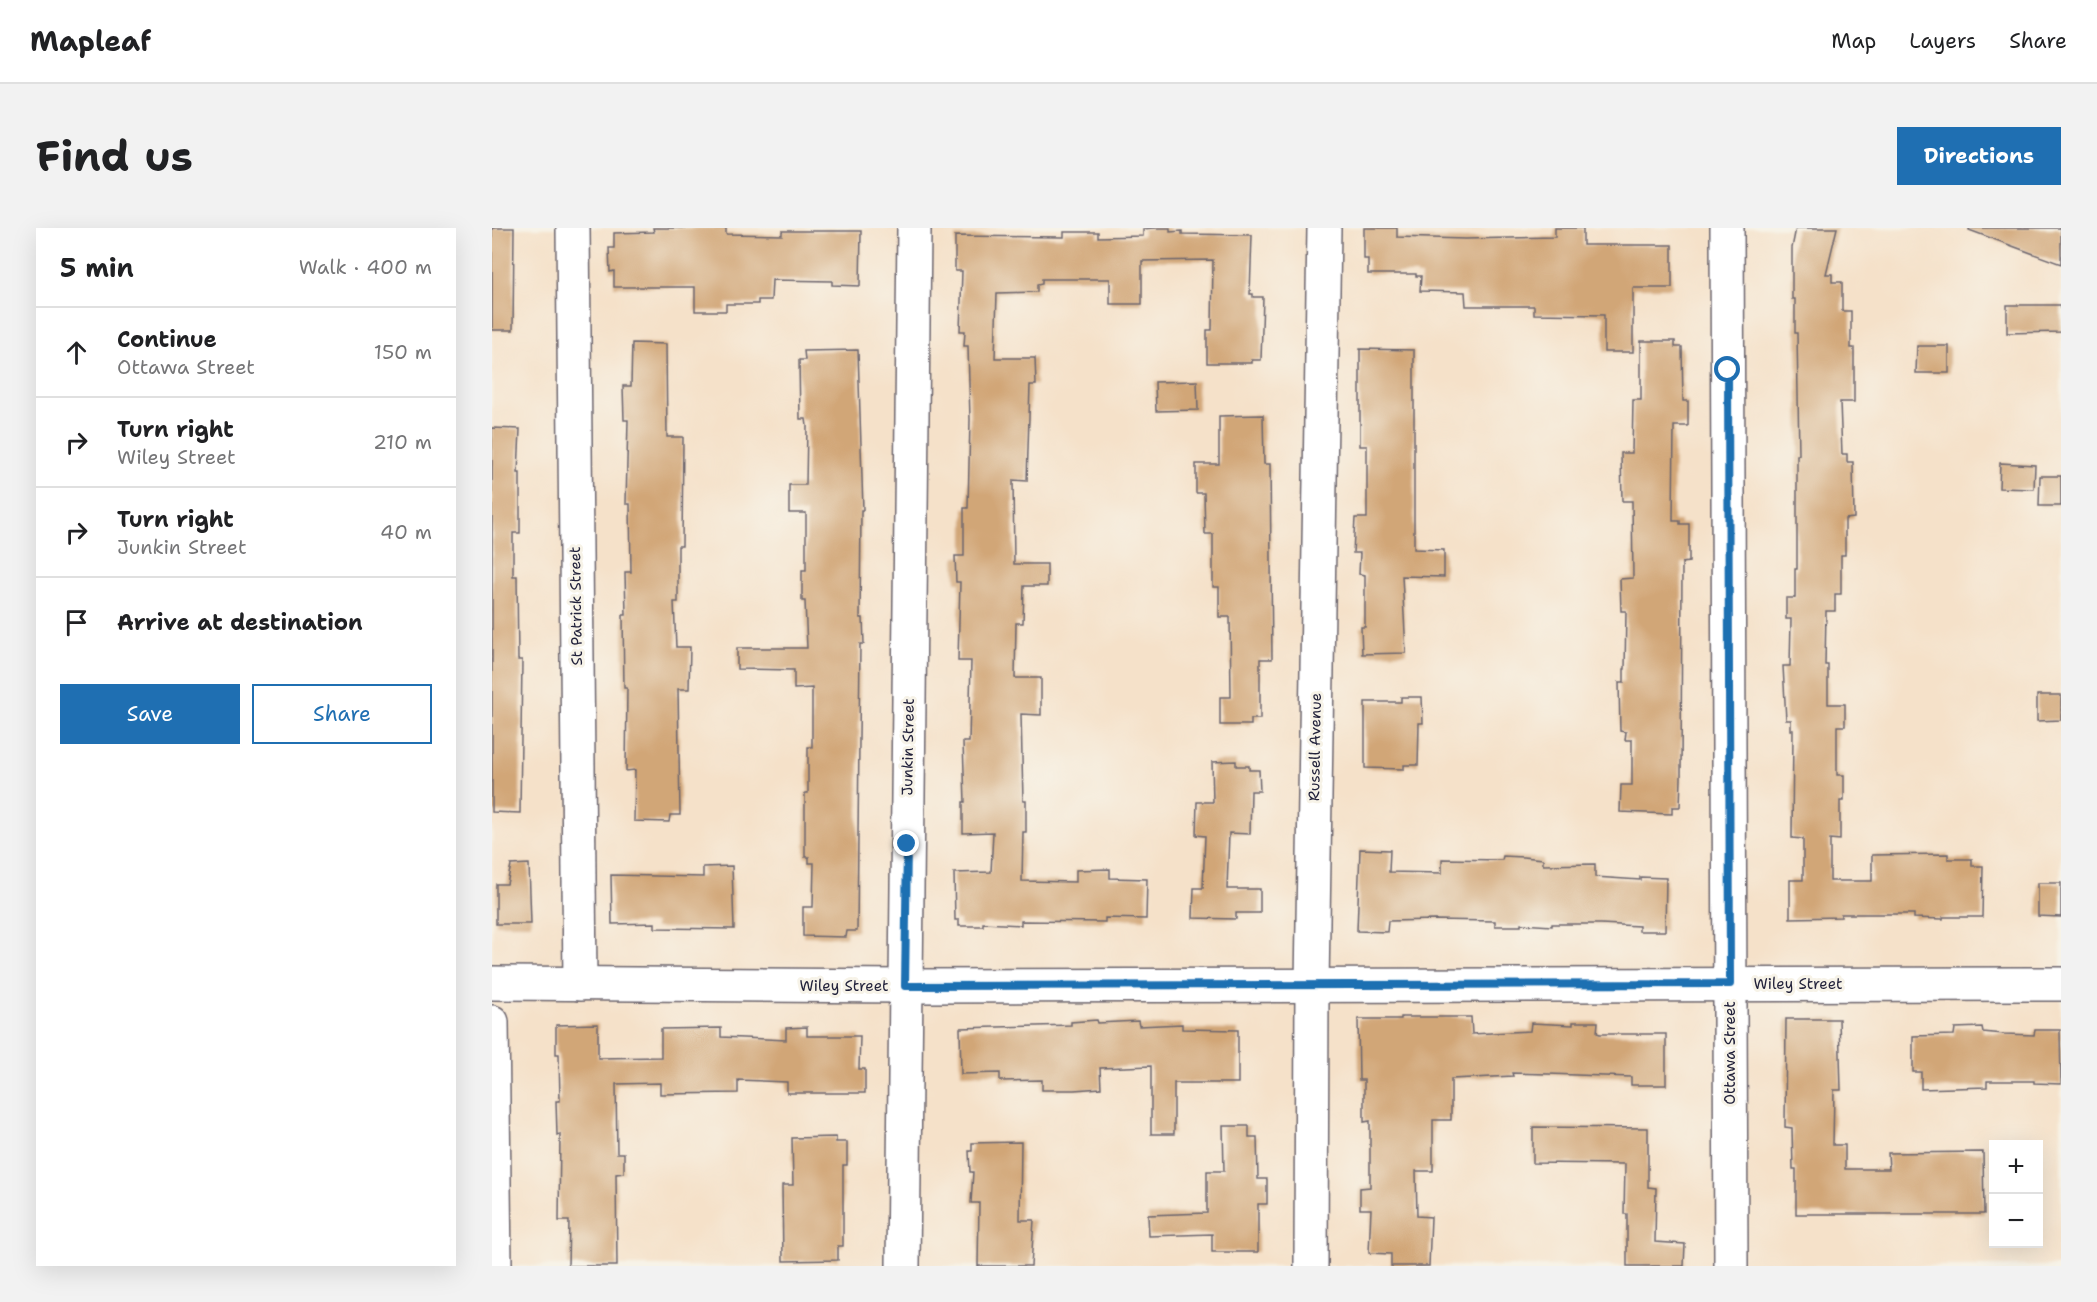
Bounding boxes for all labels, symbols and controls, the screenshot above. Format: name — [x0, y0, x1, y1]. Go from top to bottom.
text: Mapleaf — [30, 22, 151, 60]
text: Map — [1831, 27, 1876, 55]
text: Layers — [1909, 27, 1976, 55]
text: Share — [2009, 27, 2067, 55]
button: Directions — [1897, 127, 2061, 185]
text: Find us — [36, 128, 193, 184]
text: 5 min — [60, 250, 134, 285]
text: Walk · 400 m — [299, 254, 432, 280]
text: Continue — [117, 325, 217, 354]
icon: ahead — [60, 336, 93, 369]
text: 150 m — [374, 339, 432, 365]
text: Ottawa Street — [117, 354, 255, 380]
route start — [1714, 356, 1740, 382]
text: Turn right — [117, 415, 234, 444]
icon: right — [60, 426, 93, 459]
text: 210 m — [373, 429, 432, 455]
text: Wiley Street — [117, 444, 236, 470]
text: Turn right — [117, 505, 234, 534]
icon: right — [60, 516, 93, 549]
text: 40 m — [380, 519, 432, 545]
text: Junkin Street — [117, 534, 247, 560]
street label: St Patrick Street — [565, 546, 587, 666]
icon: arrive — [60, 606, 93, 639]
text: Arrive at destination — [117, 608, 363, 637]
button: Save — [60, 684, 240, 744]
button: Share — [252, 684, 432, 744]
street label: Russell Avenue — [1304, 693, 1326, 801]
street label: Junkin Street — [897, 698, 919, 796]
route end — [893, 830, 919, 856]
street label: Wiley Street — [1753, 974, 1843, 994]
street label: Wiley Street — [799, 976, 889, 996]
street label: Ottawa Street — [1720, 1001, 1740, 1105]
map controls — [1989, 1140, 2043, 1248]
button: + — [1989, 1140, 2043, 1194]
button: − — [1989, 1194, 2043, 1248]

